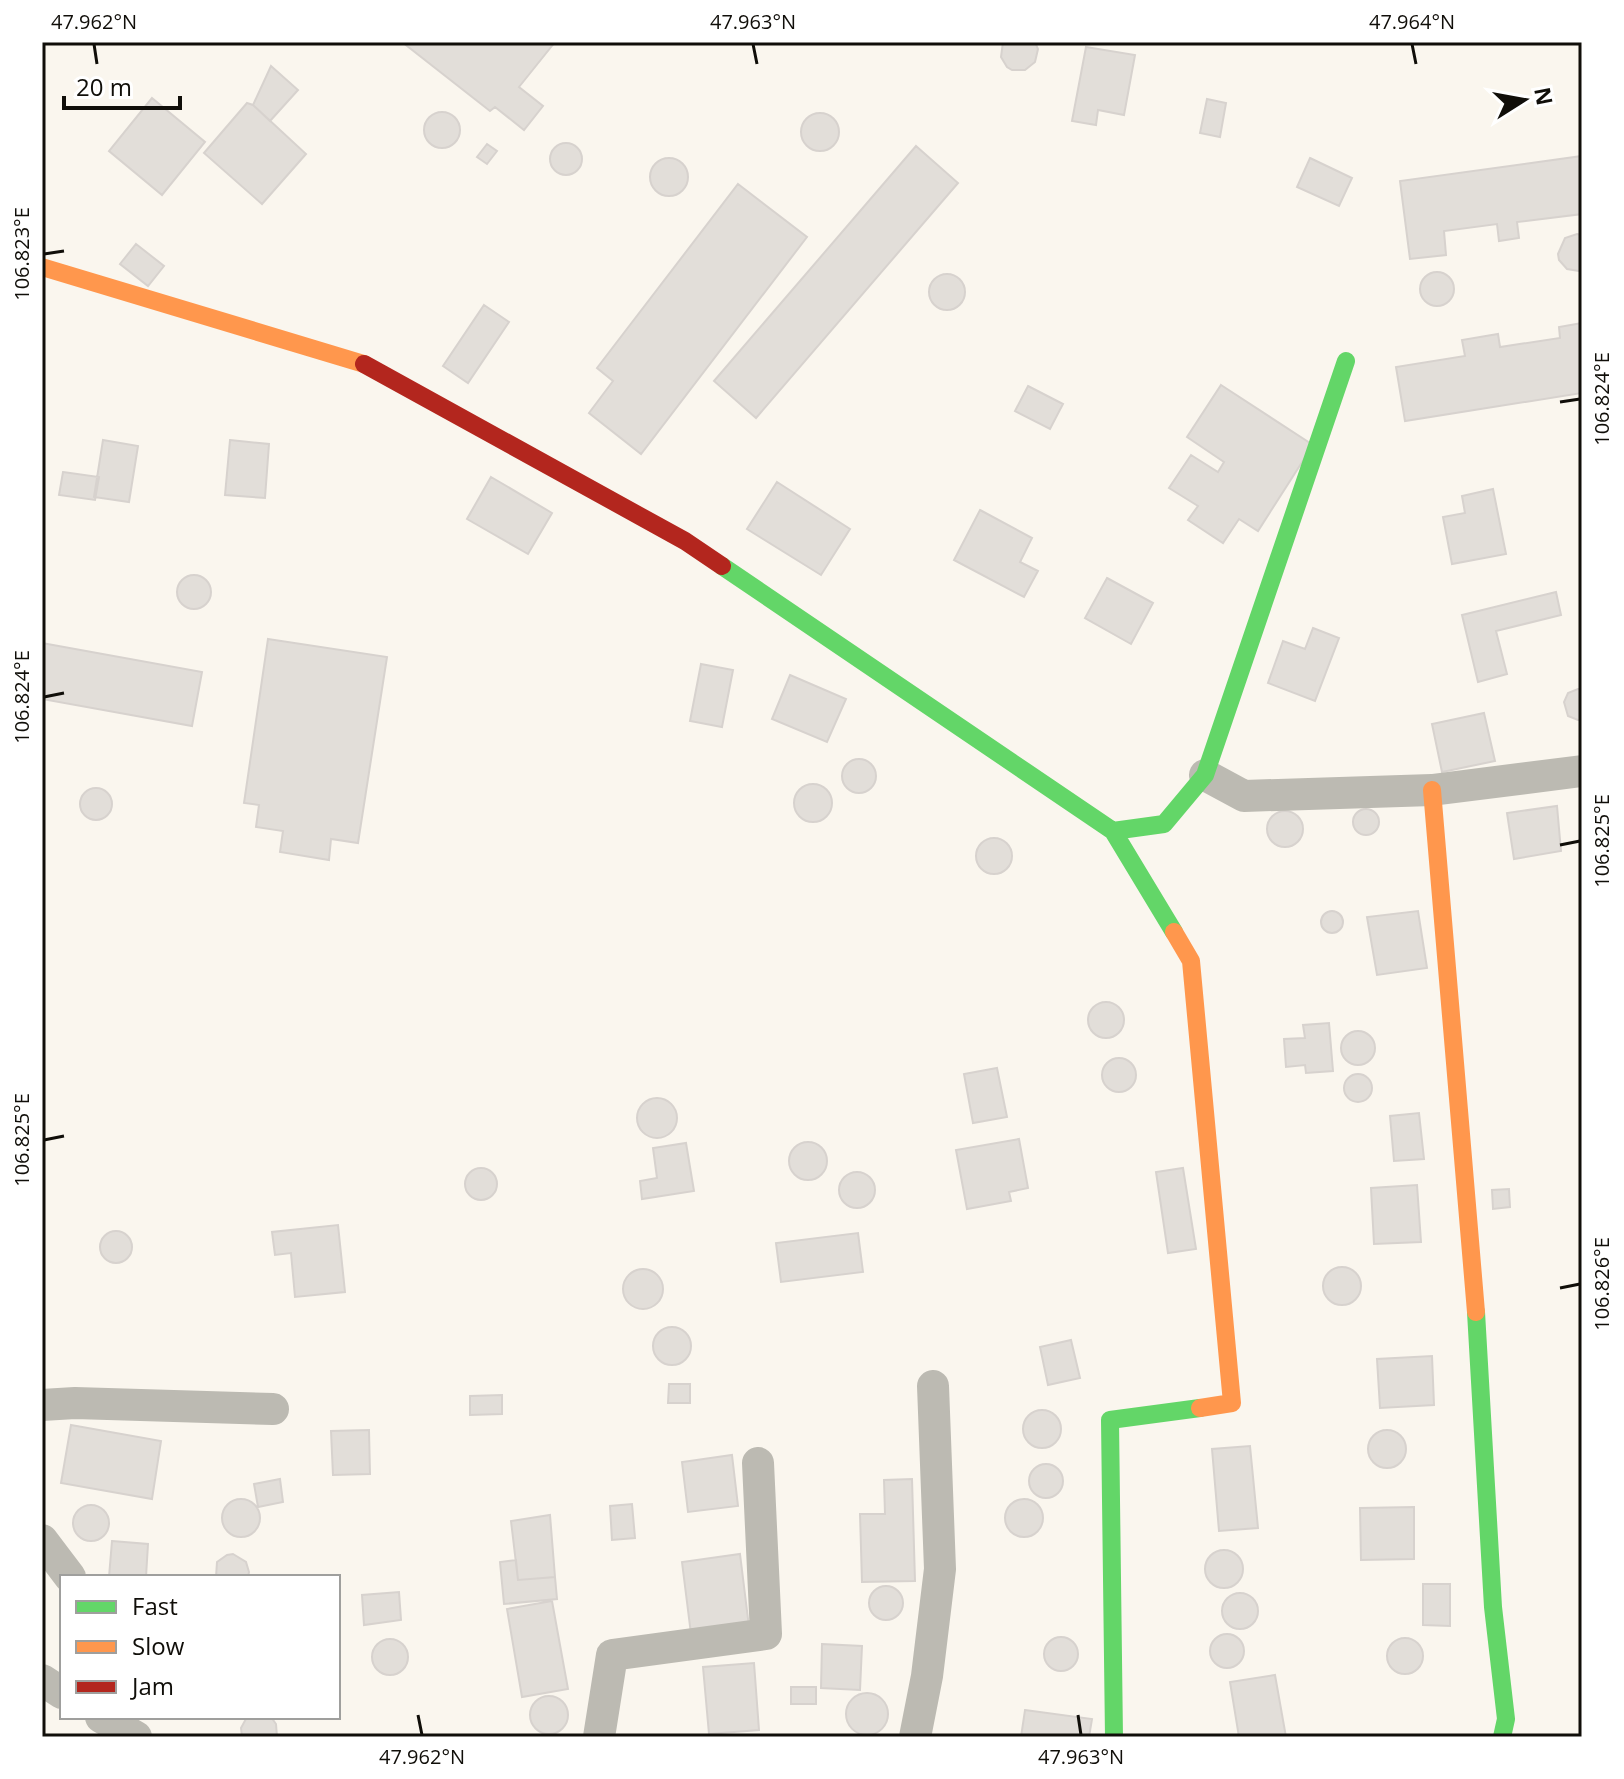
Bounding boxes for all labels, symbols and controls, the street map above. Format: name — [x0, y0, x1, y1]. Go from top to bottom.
text: 47.962°N — [51, 8, 137, 35]
text: 47.963°N — [710, 8, 796, 35]
text: 47.964°N — [1369, 8, 1455, 35]
scale bar — [64, 60, 180, 110]
north arrow — [1484, 60, 1564, 140]
text: 20 m — [76, 70, 132, 103]
text: N — [1528, 84, 1561, 108]
text: 106.823°E — [8, 207, 35, 301]
text: 106.824°E — [1588, 352, 1615, 446]
text: 106.824°E — [8, 650, 35, 744]
text: 106.825°E — [1588, 794, 1615, 888]
text: 106.825°E — [8, 1093, 35, 1187]
text: 106.826°E — [1588, 1237, 1615, 1331]
legend — [60, 1575, 340, 1719]
text: Fast — [132, 1589, 178, 1622]
text: Slow — [132, 1629, 185, 1662]
text: Jam — [130, 1669, 174, 1702]
text: 47.962°N — [379, 1743, 465, 1770]
text: 47.963°N — [1038, 1743, 1124, 1770]

